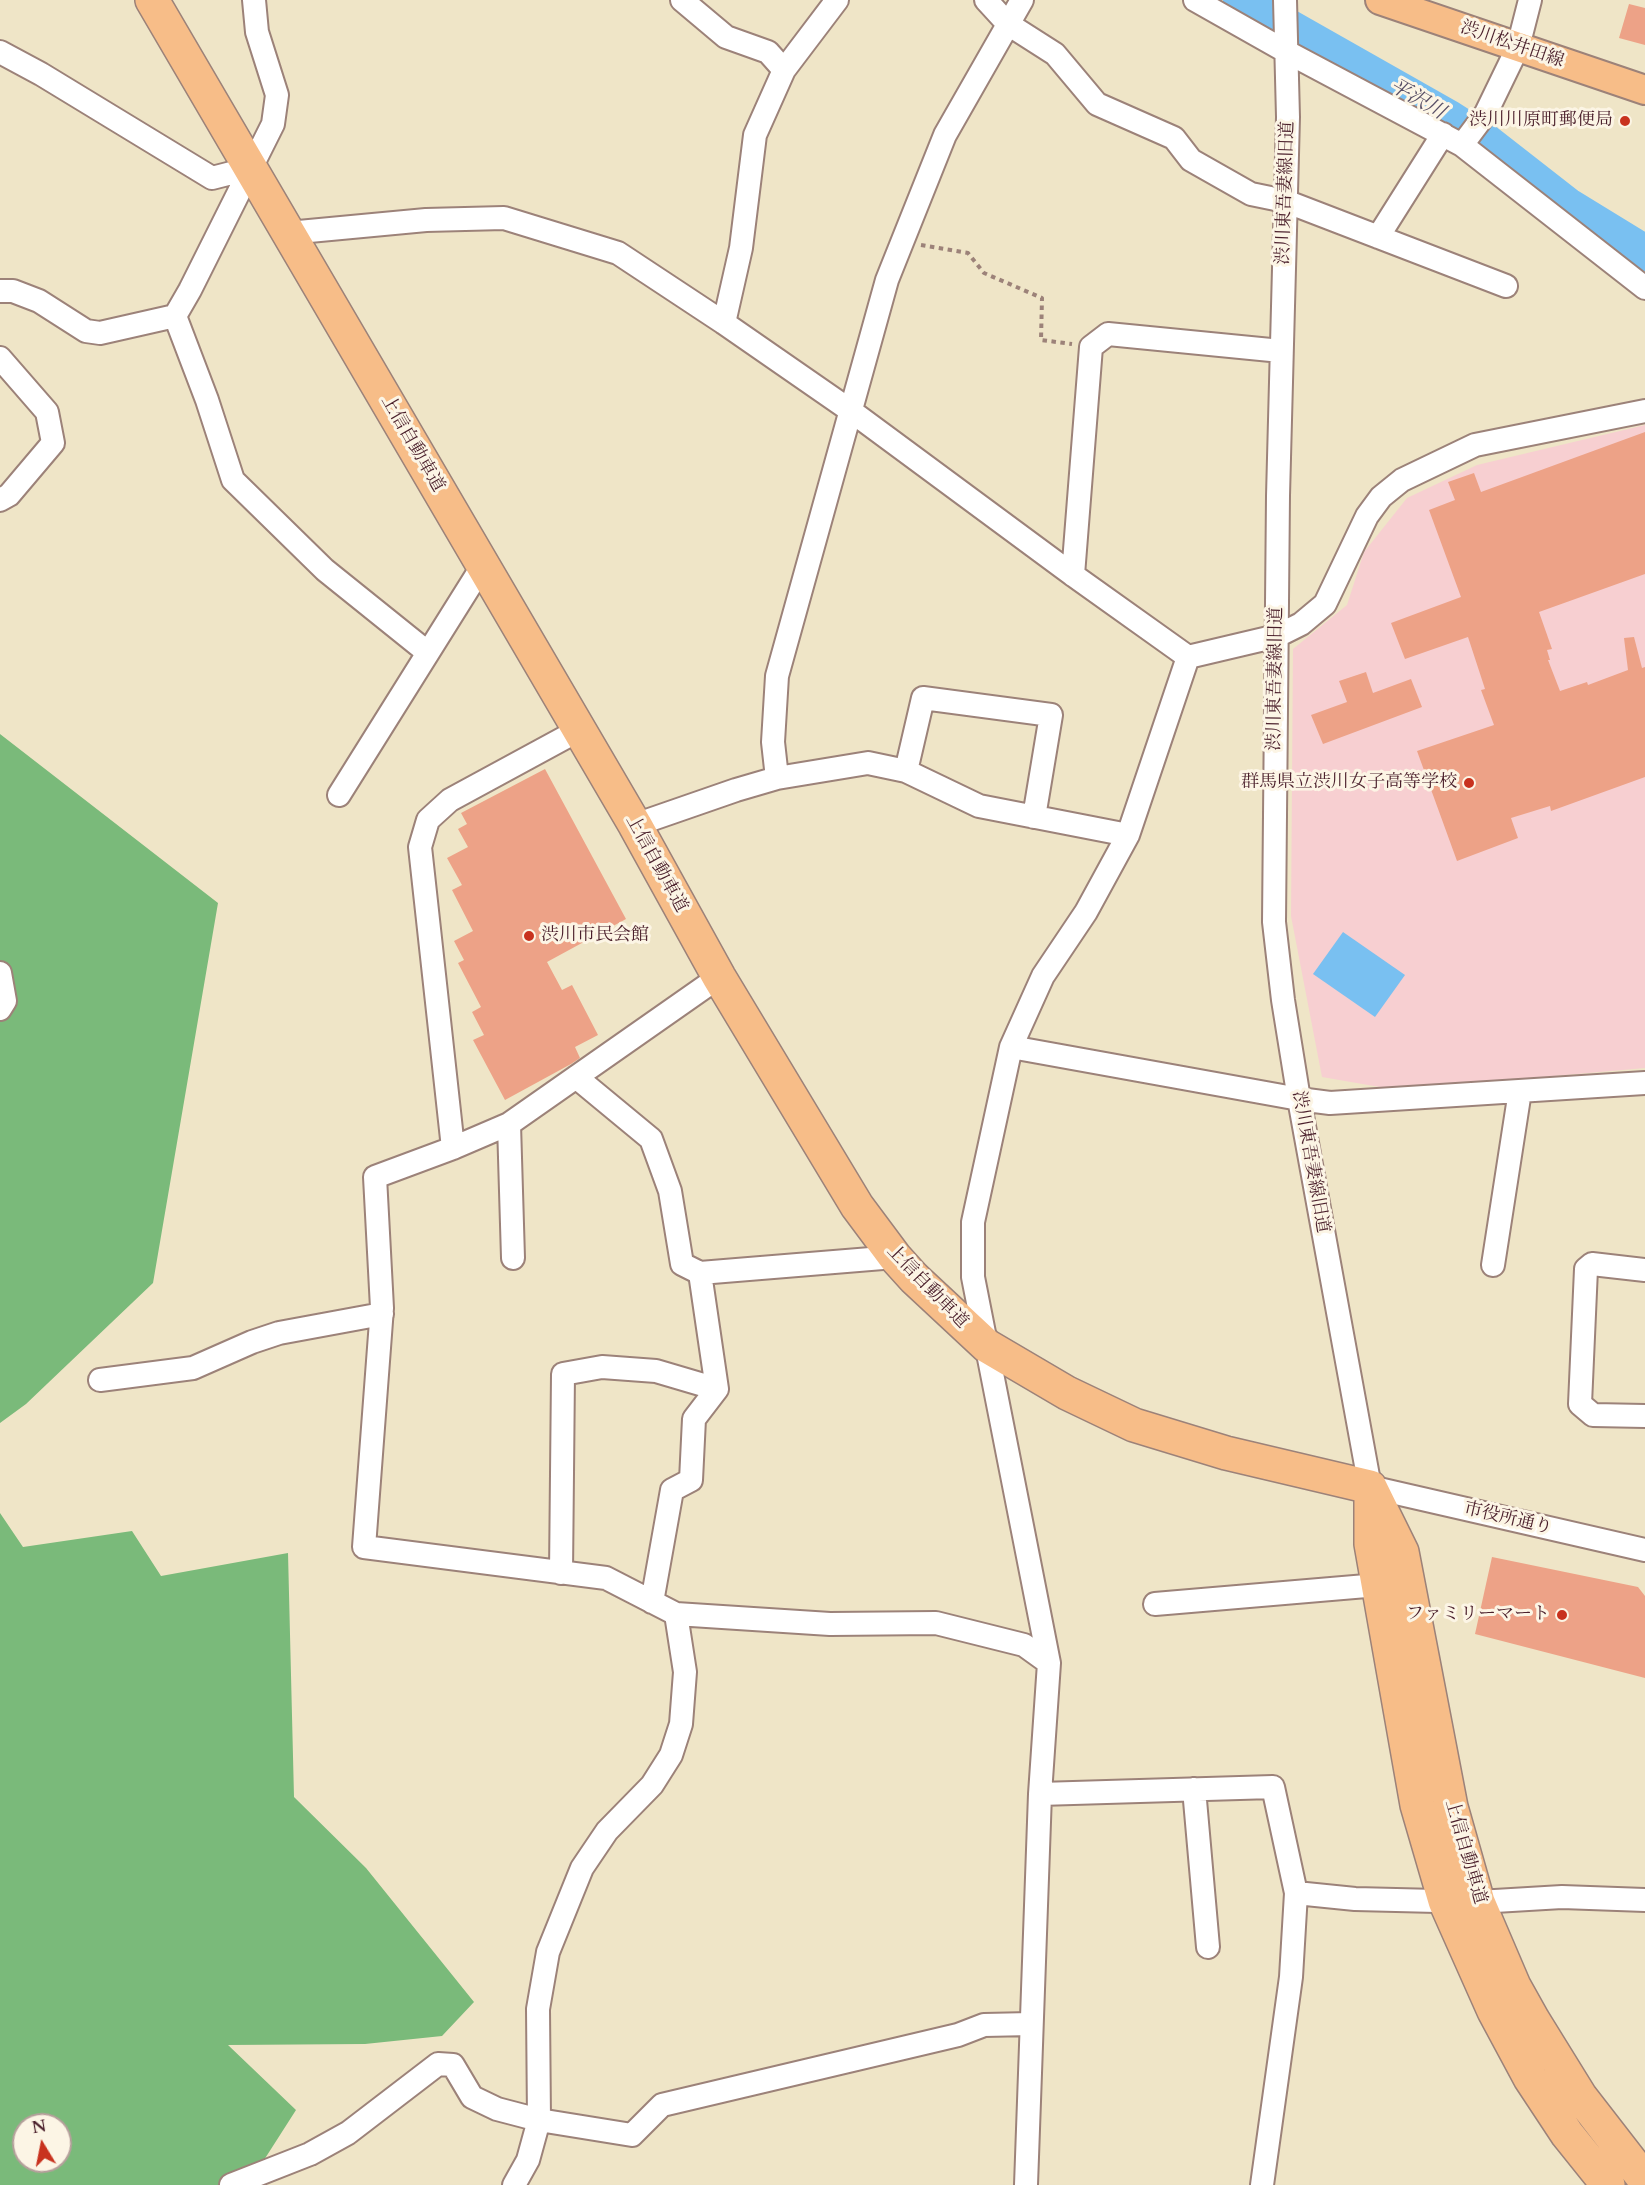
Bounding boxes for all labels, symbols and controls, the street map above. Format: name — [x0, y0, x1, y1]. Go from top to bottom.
street label: 渋川松井田線 — [1457, 17, 1567, 73]
water label: 平沢川 — [1385, 75, 1449, 125]
place label: 渋川川原町郵便局 — [1469, 110, 1613, 132]
marker: 渋川川原町郵便局 — [1618, 114, 1632, 128]
street label: 渋川東吾妻線旧道 — [1273, 121, 1299, 265]
street label: 上信自動車道 — [376, 392, 448, 496]
street label: 渋川東吾妻線旧道 — [1264, 607, 1288, 751]
place label: 群馬県立渋川女子高等学校 — [1241, 772, 1457, 794]
marker: 群馬県立渋川女子高等学校 — [1462, 776, 1476, 790]
street label: 上信自動車道 — [620, 812, 692, 916]
place label: 渋川市民会館 — [541, 925, 649, 947]
marker: 渋川市民会館 — [522, 929, 536, 943]
street label: 渋川東吾妻線旧道 — [1287, 1089, 1333, 1235]
street label: 上信自動車道 — [882, 1241, 972, 1333]
street label: 市役所通り — [1462, 1498, 1554, 1540]
place label: ファミリーマート — [1406, 1604, 1550, 1626]
marker: ファミリーマート — [1555, 1608, 1569, 1622]
street label: 上信自動車道 — [1440, 1797, 1490, 1907]
north arrow — [12, 2113, 72, 2173]
text: N — [30, 2115, 48, 2139]

